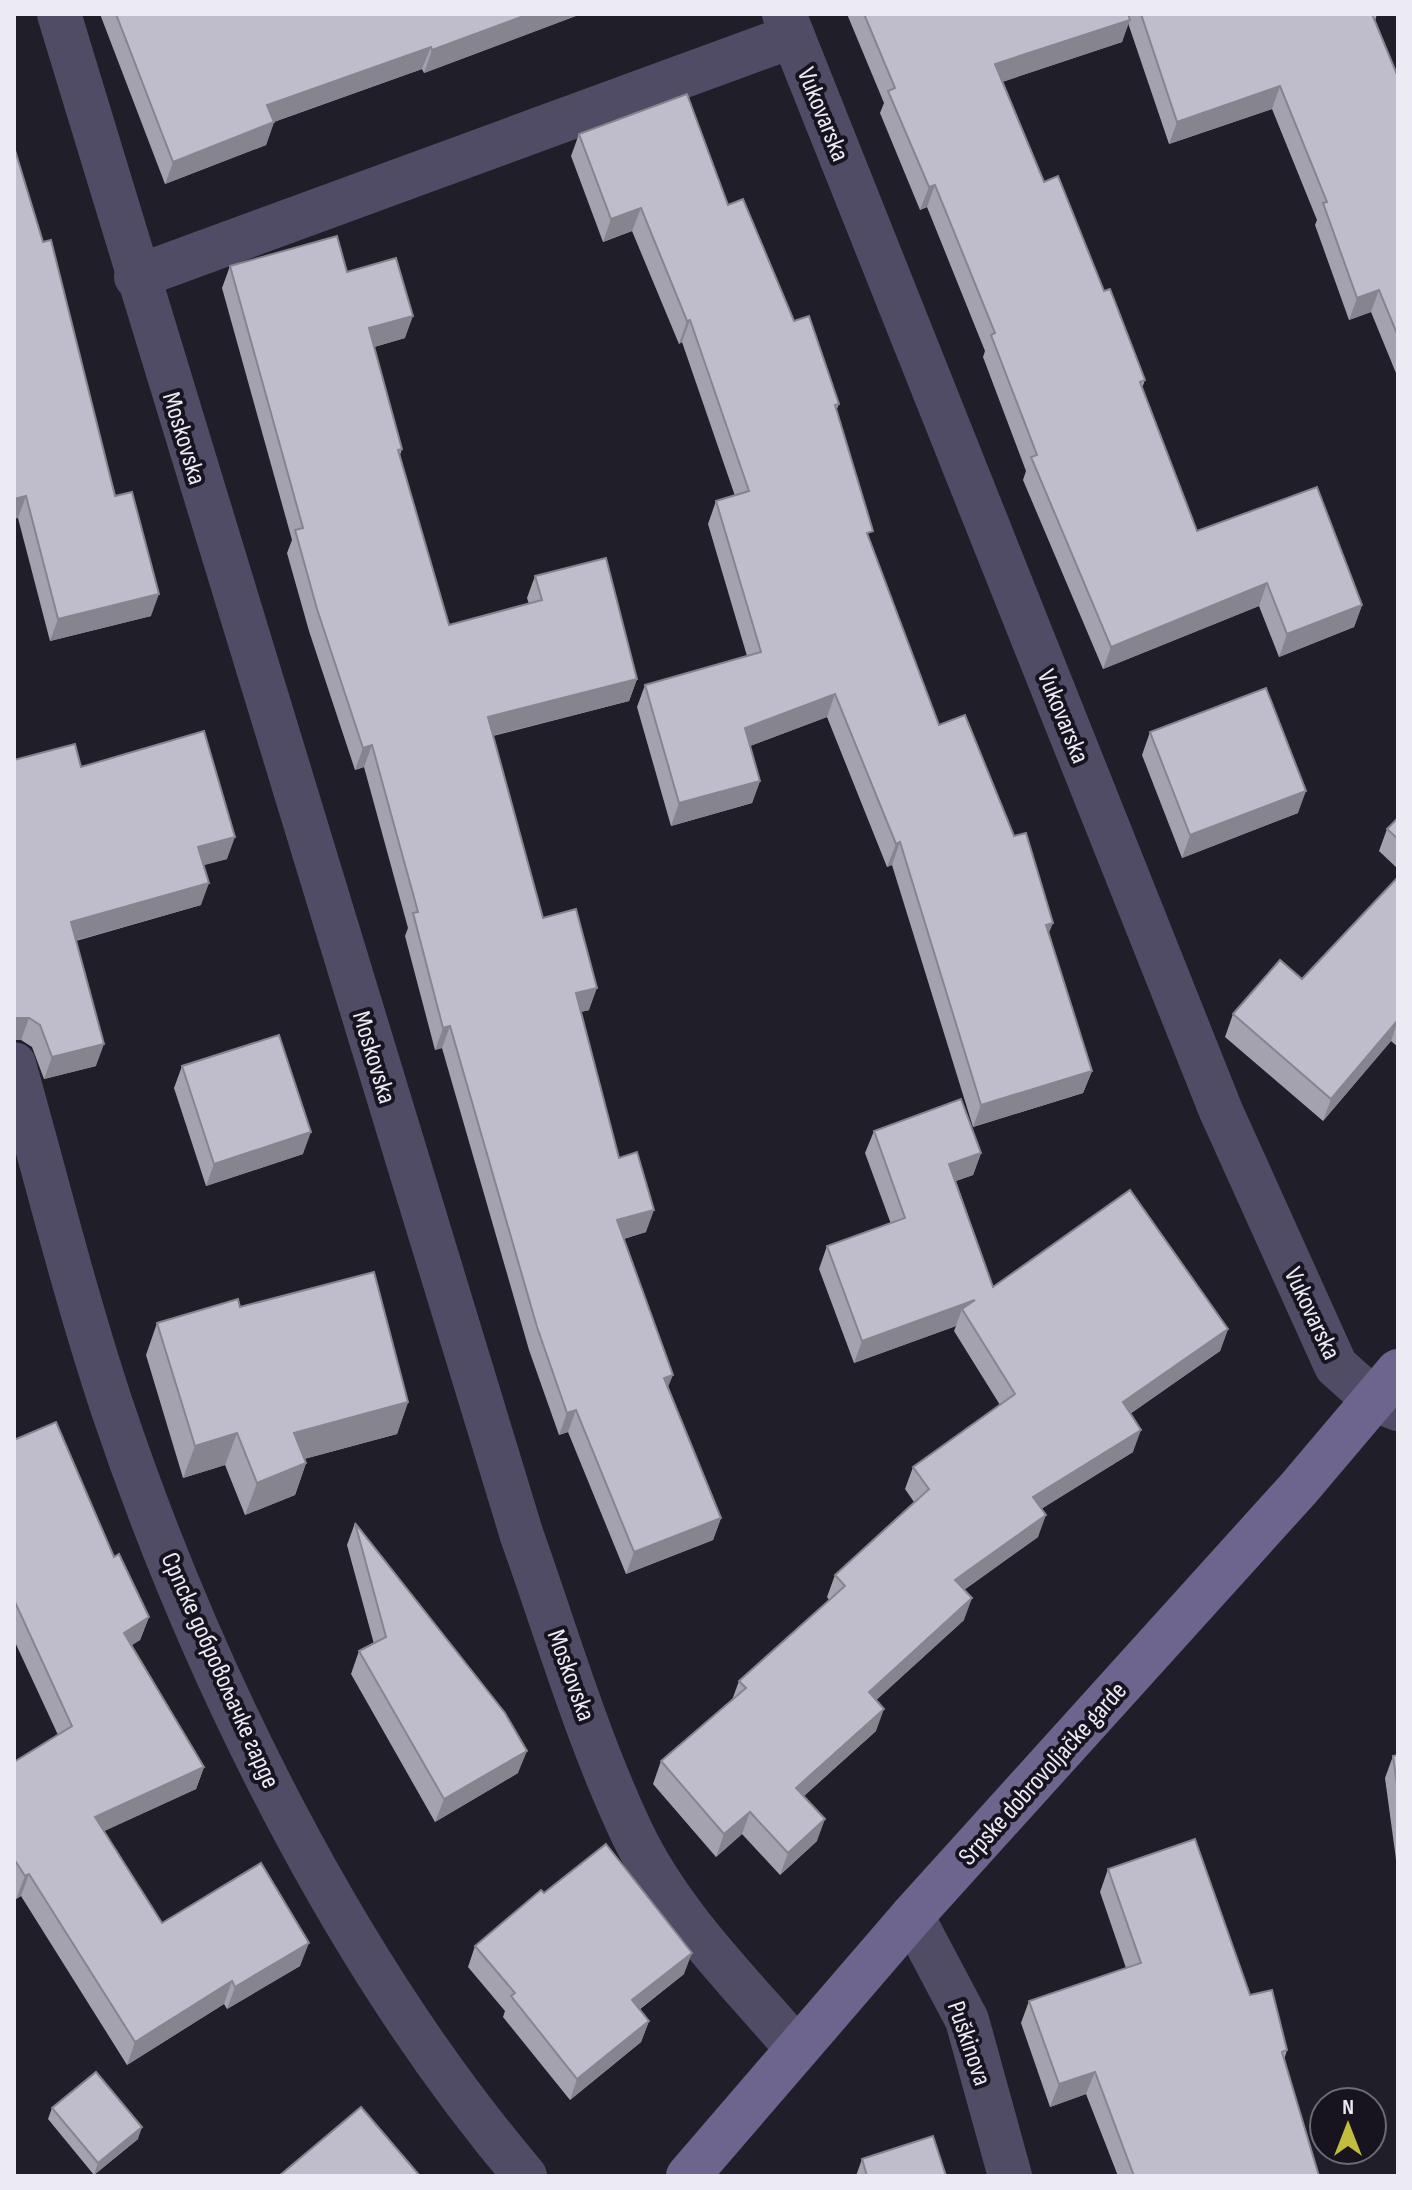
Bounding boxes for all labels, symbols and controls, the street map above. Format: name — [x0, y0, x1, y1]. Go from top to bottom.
street label: Vukovarska — [790, 63, 855, 166]
street label: Moskovska — [155, 388, 212, 488]
street label: Vukovarska — [1030, 665, 1095, 768]
street label: Moskovska — [345, 1007, 402, 1107]
street label: Vukovarska — [1277, 1263, 1346, 1365]
street label: Српске добровољачке гарде — [154, 1548, 286, 1793]
street label: Moskovska — [540, 1626, 601, 1725]
street label: Srpske dobrovoljačke garde — [952, 1676, 1134, 1872]
street label: Puškinova — [940, 1997, 997, 2090]
north arrow — [1308, 2086, 1388, 2166]
text: N — [1342, 2094, 1354, 2121]

